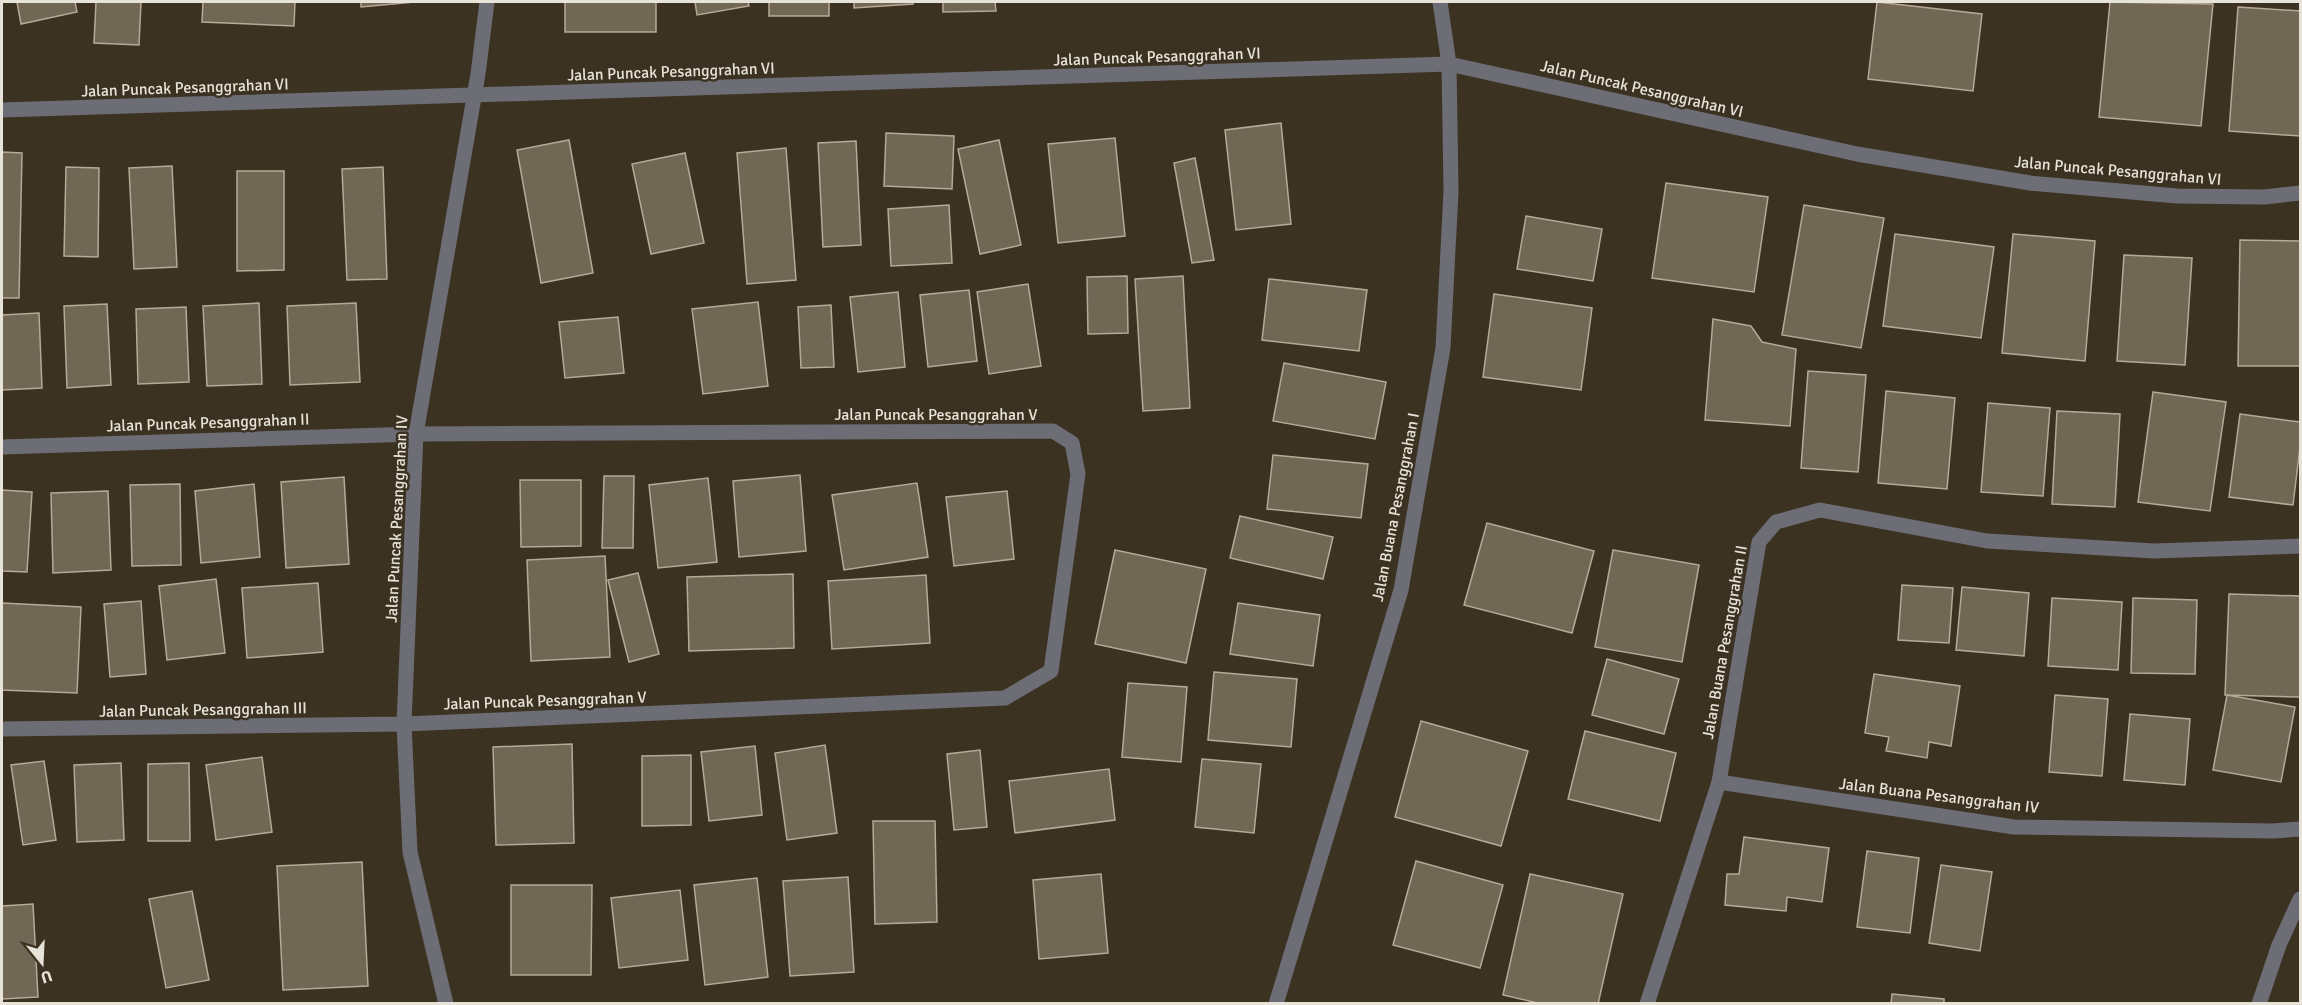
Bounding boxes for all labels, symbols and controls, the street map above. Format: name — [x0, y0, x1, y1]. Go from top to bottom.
street label: Jalan Puncak Pesanggrahan VI — [1053, 43, 1261, 71]
street label: Jalan Puncak Pesanggrahan VI — [1538, 56, 1745, 122]
street label: Jalan Puncak Pesanggrahan VI — [567, 58, 775, 86]
street label: Jalan Puncak Pesanggrahan VI — [81, 74, 289, 102]
street label: Jalan Puncak Pesanggrahan VI — [2014, 152, 2222, 190]
street label: Jalan Puncak Pesanggrahan V — [834, 405, 1038, 425]
street label: Jalan Puncak Pesanggrahan II — [106, 409, 310, 437]
street label: Jalan Buana Pesanggrahan I — [1368, 411, 1424, 603]
street label: Jalan Puncak Pesanggrahan IV — [382, 415, 412, 623]
street label: Jalan Buana Pesanggrahan II — [1698, 544, 1752, 741]
street label: Jalan Puncak Pesanggrahan V — [443, 687, 647, 715]
street label: Jalan Puncak Pesanggrahan III — [99, 698, 307, 722]
street label: Jalan Buana Pesanggrahan IV — [1838, 774, 2040, 818]
north arrow — [12, 933, 72, 993]
text: U — [38, 965, 55, 987]

